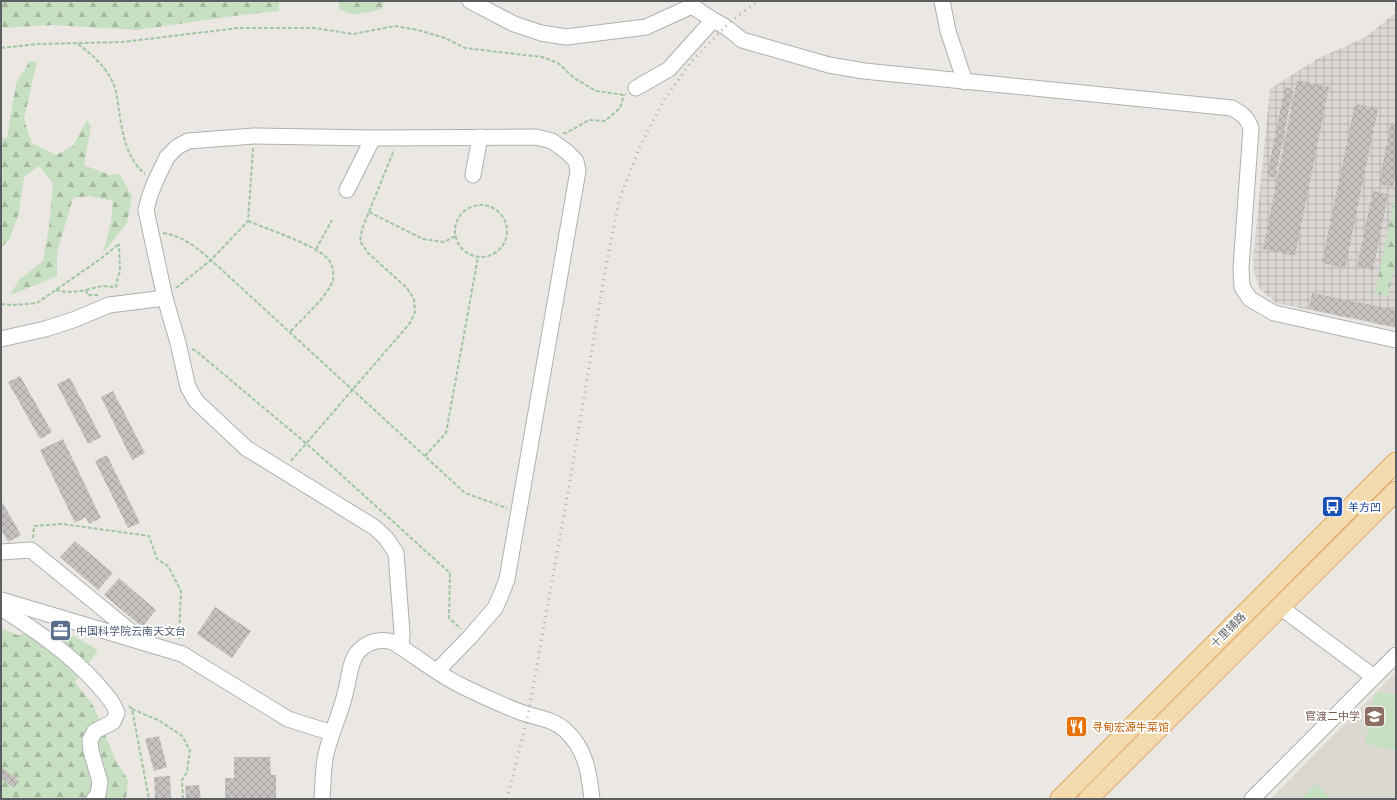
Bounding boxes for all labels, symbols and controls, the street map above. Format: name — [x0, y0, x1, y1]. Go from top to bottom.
bus stop icon: 羊方凹 — [1319, 494, 1345, 520]
place label: 羊方凹 — [1348, 500, 1381, 514]
street label: 十里铺路 — [1207, 609, 1249, 651]
office icon: 中国科学院云南天文台 — [48, 618, 74, 644]
place label: 中国科学院云南天文台 — [76, 624, 186, 638]
school or university icon: 官渡二中学 — [1362, 703, 1388, 729]
place label: 官渡二中学 — [1305, 709, 1360, 723]
restaurant icon: 寻甸宏源牛菜馆 — [1064, 714, 1090, 740]
place label: 寻甸宏源牛菜馆 — [1092, 720, 1169, 734]

